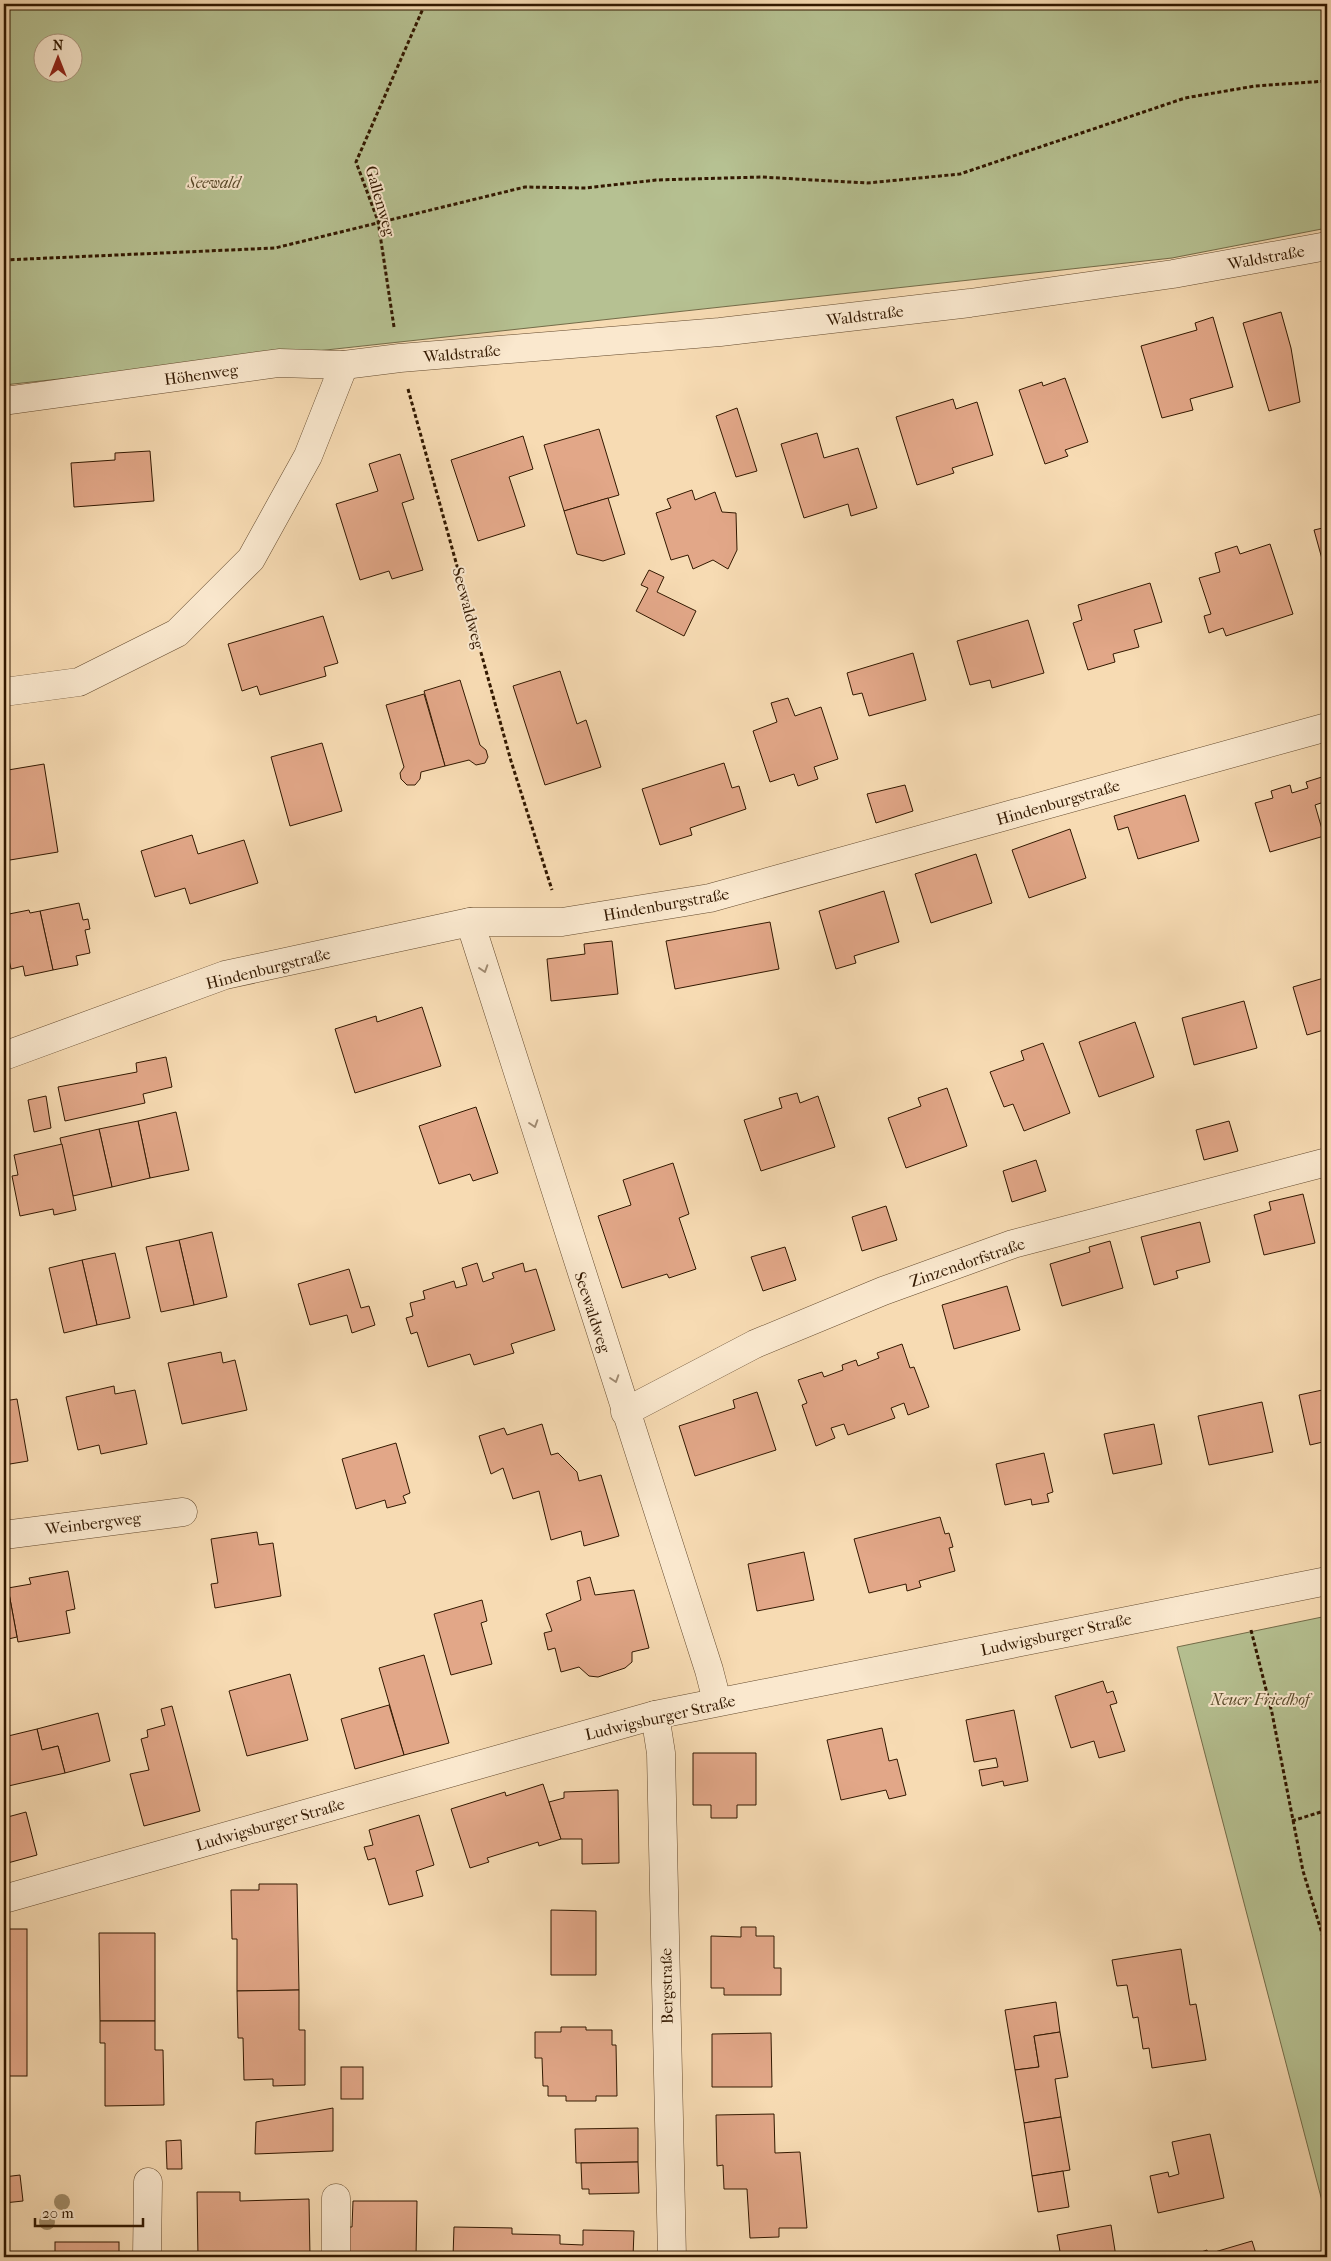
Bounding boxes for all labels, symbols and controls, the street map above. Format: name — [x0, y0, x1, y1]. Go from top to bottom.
north arrow — [32, 32, 82, 82]
text: N — [53, 37, 64, 54]
street label: Gallenweg — [361, 164, 400, 239]
park label: Seewald — [187, 173, 242, 192]
street label: Waldstraße — [1225, 241, 1306, 274]
street label: Waldstraße — [824, 301, 905, 330]
street label: Waldstraße — [422, 341, 502, 366]
street label: Höhenweg — [163, 360, 240, 389]
street label: Seewaldweg — [448, 565, 489, 652]
street label: Hindenburgstraße — [994, 776, 1122, 829]
street label: Hindenburgstraße — [602, 884, 731, 925]
street label: Hindenburgstraße — [204, 944, 332, 993]
one-way arrow — [479, 964, 489, 972]
one-way arrow — [528, 1119, 538, 1127]
street label: Zinzendorfstraße — [907, 1234, 1027, 1291]
street label: Seewaldweg — [571, 1269, 615, 1355]
one-way arrow — [609, 1374, 619, 1382]
street label: Weinbergweg — [43, 1508, 143, 1539]
street label: Ludwigsburger Straße — [979, 1609, 1133, 1660]
park label: Neuer Friedhof — [1210, 1690, 1313, 1709]
street label: Ludwigsburger Straße — [583, 1691, 737, 1744]
street label: Ludwigsburger Straße — [194, 1794, 347, 1855]
street label: Bergstraße — [656, 1948, 677, 2024]
scale bar — [35, 2196, 142, 2228]
text: 20 m — [42, 2204, 74, 2222]

